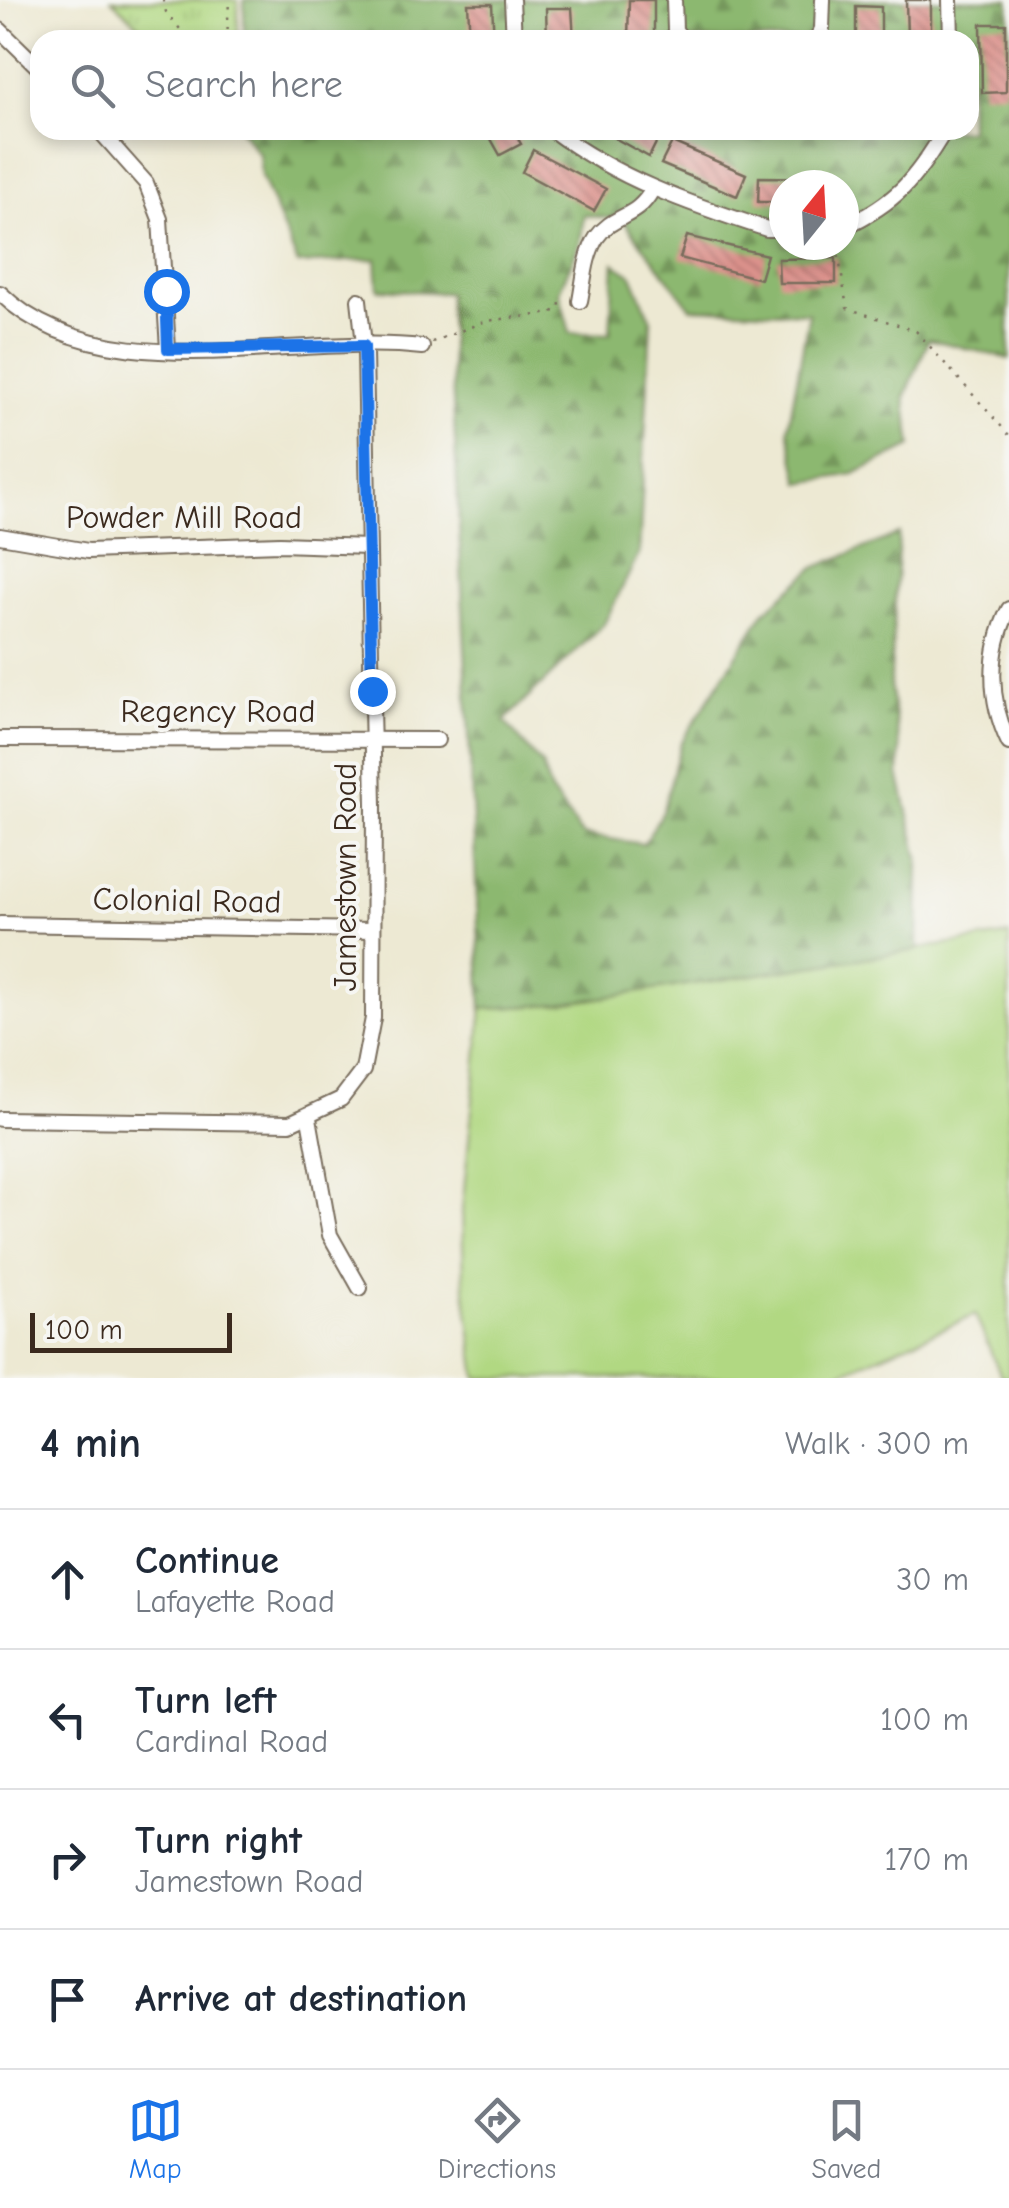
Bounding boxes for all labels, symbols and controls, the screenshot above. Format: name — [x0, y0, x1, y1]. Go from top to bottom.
search box — [30, 30, 979, 140]
icon: search — [65, 58, 120, 113]
text: Search here — [145, 63, 343, 107]
north arrow — [769, 170, 859, 260]
route start — [144, 269, 190, 315]
street label: Powder Mill Road — [66, 499, 302, 536]
route end — [350, 669, 396, 715]
street label: Regency Road — [121, 693, 315, 730]
street label: Jamestown Road — [327, 763, 364, 991]
street label: Colonial Road — [92, 880, 282, 921]
scale bar — [30, 1308, 232, 1352]
text: 100 m — [45, 1314, 123, 1346]
text: 4 min — [40, 1419, 141, 1468]
text: Walk · 300 m — [785, 1425, 969, 1462]
text: Continue — [135, 1539, 279, 1583]
icon: ahead — [40, 1552, 95, 1607]
text: 30 m — [896, 1561, 969, 1598]
text: Lafayette Road — [135, 1583, 335, 1620]
text: Turn left — [135, 1679, 276, 1723]
icon: left — [40, 1692, 95, 1747]
text: 100 m — [880, 1701, 969, 1738]
text: Cardinal Road — [135, 1723, 328, 1760]
text: Turn right — [135, 1819, 302, 1863]
icon: right — [40, 1832, 95, 1887]
text: 170 m — [885, 1841, 969, 1878]
text: Jamestown Road — [135, 1863, 363, 1900]
icon: arrive — [40, 1972, 95, 2027]
text: Arrive at destination — [135, 1977, 467, 2021]
tab: Map — [128, 2093, 183, 2185]
tab: Directions — [438, 2093, 556, 2185]
tab: Saved — [811, 2093, 881, 2185]

